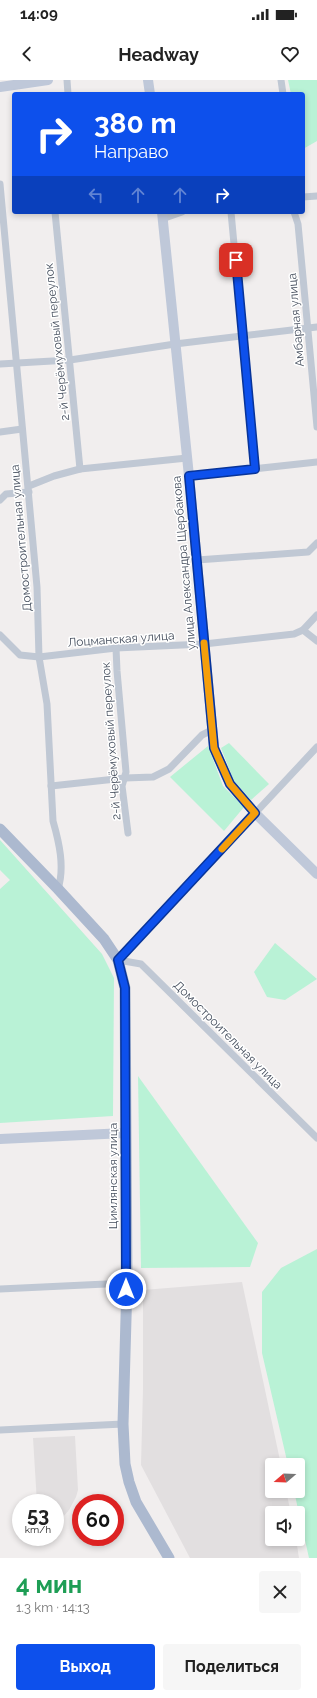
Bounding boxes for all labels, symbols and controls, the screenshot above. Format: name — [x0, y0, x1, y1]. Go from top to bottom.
text: 14:09 — [20, 5, 58, 23]
icon: back — [16, 43, 38, 65]
icon: heart — [279, 43, 301, 65]
text: Headway — [118, 44, 199, 65]
text: 380 m — [94, 107, 177, 140]
icon: right — [28, 108, 80, 160]
text: Направо — [94, 141, 168, 162]
icon: left — [85, 184, 107, 206]
icon: ahead — [127, 184, 149, 206]
icon: ahead — [169, 184, 191, 206]
icon: right — [211, 184, 233, 206]
pin — [219, 243, 253, 277]
icon: arrive — [225, 249, 247, 271]
street label: 2-й Черёмуховый переулок — [42, 262, 72, 422]
street label: Амбарная улица — [285, 272, 307, 368]
street label: Домостроительная улица — [8, 464, 34, 612]
street label: улица Александра Щербакова — [169, 475, 199, 651]
street label: Лоцманская улица — [67, 628, 175, 650]
street label: 2-й Черёмуховый переулок — [98, 661, 124, 821]
street label: Домостроительная улица — [171, 978, 285, 1092]
street label: Цимлянская улица — [106, 1123, 120, 1229]
position arrow — [105, 1268, 147, 1310]
north arrow — [265, 1458, 305, 1498]
map controls — [265, 1458, 305, 1546]
speed limit sign: 60 — [72, 1494, 124, 1546]
text: 53 — [27, 1503, 49, 1527]
button: sound — [265, 1506, 305, 1546]
text: km/h — [25, 1524, 51, 1535]
text: 4 мин — [16, 1570, 82, 1599]
button: close — [259, 1571, 301, 1613]
text: 1.3 km · 14:13 — [16, 1600, 90, 1615]
button: Выход — [16, 1644, 155, 1690]
button: Поделиться — [163, 1644, 301, 1690]

